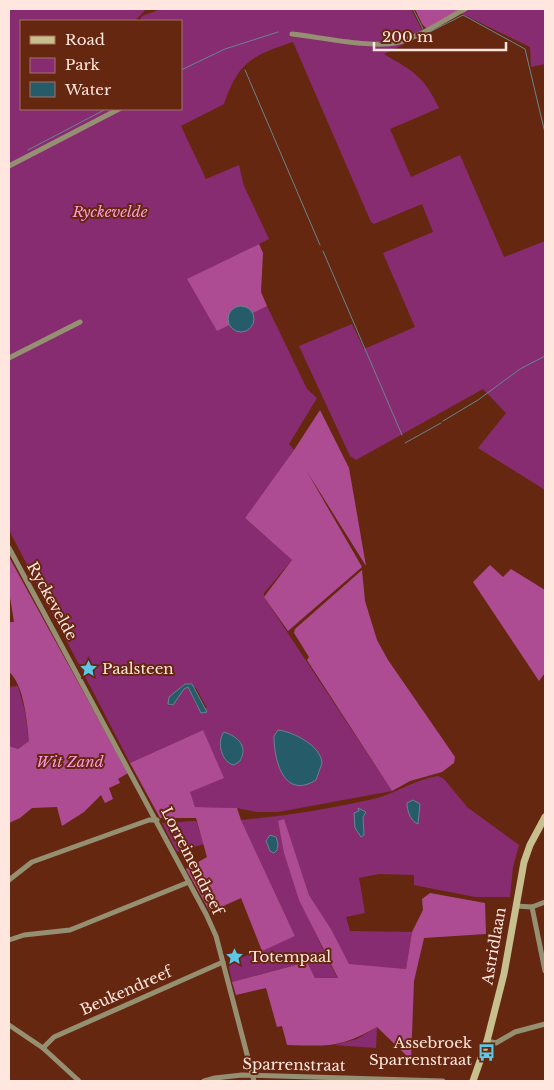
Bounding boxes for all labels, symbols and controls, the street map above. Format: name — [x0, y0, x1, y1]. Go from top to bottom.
legend — [20, 20, 182, 110]
scale bar — [374, 20, 506, 52]
text: 200 m — [382, 27, 433, 46]
text: Road — [65, 30, 105, 49]
text: Park — [65, 55, 101, 74]
text: Water — [64, 80, 112, 99]
park label: Ryckevelde — [71, 202, 148, 221]
street label: Ryckevelde — [23, 558, 82, 643]
place icon: Paalsteen — [78, 659, 98, 679]
place label: Paalsteen — [102, 659, 174, 678]
park label: Wit Zand — [36, 752, 104, 771]
street label: Lorreinendreef — [157, 804, 229, 919]
street label: Astridlaan — [477, 906, 510, 987]
place icon: Totempaal — [225, 947, 245, 967]
place label: Totempaal — [249, 947, 331, 966]
street label: Beukendreef — [77, 961, 176, 1019]
place label: Assebroek Sparrenstraat — [369, 1033, 473, 1069]
bus stop icon: Assebroek Sparrenstraat — [476, 1042, 496, 1062]
street label: Sparrenstraat — [242, 1054, 346, 1075]

